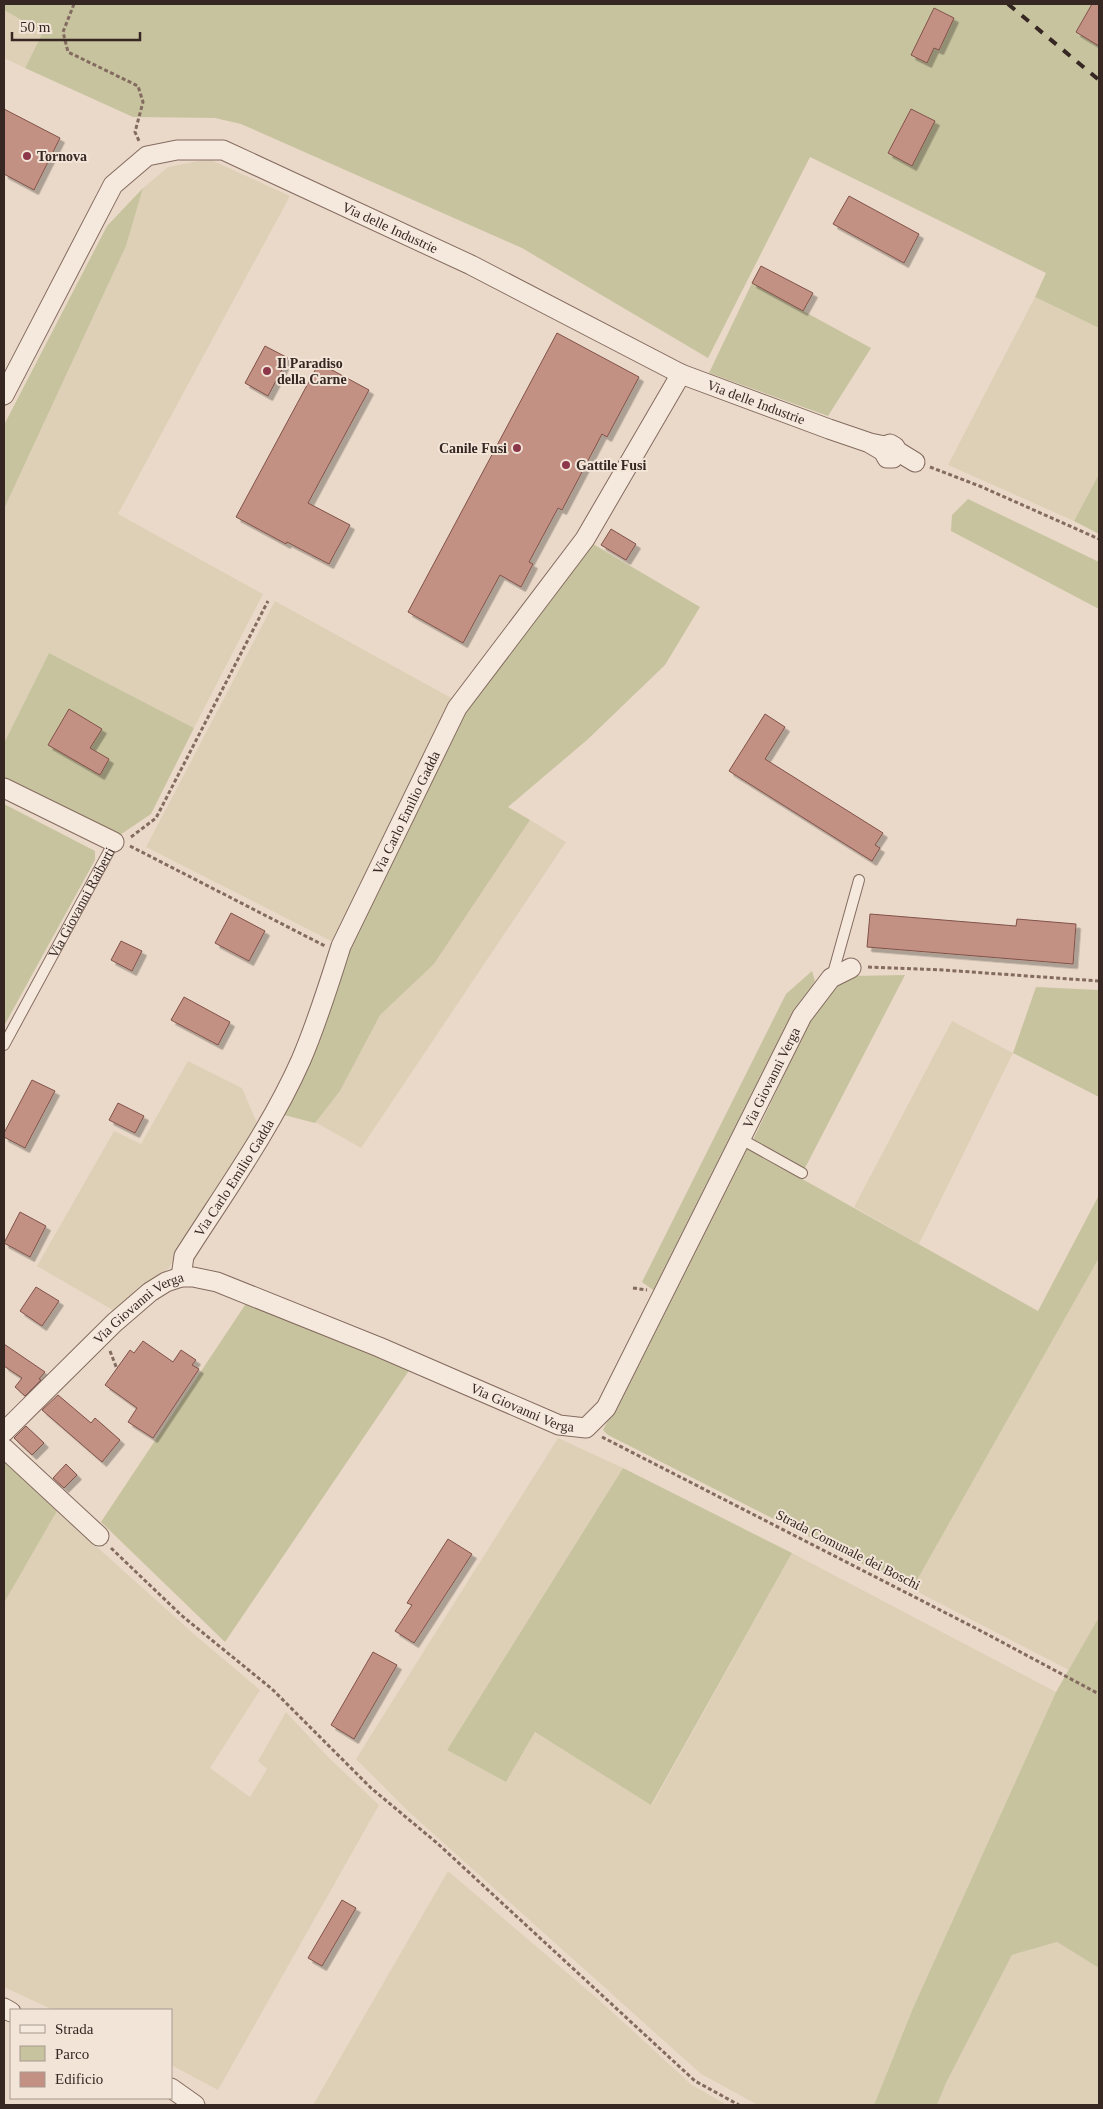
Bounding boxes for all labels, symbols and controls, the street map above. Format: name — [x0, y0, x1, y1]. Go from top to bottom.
scale bar — [12, 10, 140, 42]
text: 50 m — [20, 19, 51, 35]
place label: Tornova — [37, 149, 87, 164]
marker: Tornova — [21, 150, 33, 162]
street label: Via delle Industrie — [340, 199, 440, 256]
place label: Il Paradiso della Carne — [277, 356, 347, 387]
marker: Il Paradiso della Carne — [261, 365, 273, 377]
street label: Via delle Industrie — [705, 377, 807, 427]
place label: Canile Fusi — [439, 441, 507, 456]
marker: Canile Fusi — [511, 442, 523, 454]
place label: Gattile Fusi — [576, 458, 646, 473]
marker: Gattile Fusi — [560, 459, 572, 471]
street label: Via Carlo Emilio Gadda — [370, 748, 443, 877]
street label: Via Giovanni Raiberti — [45, 845, 117, 960]
street label: Via Giovanni Verga — [740, 1024, 803, 1131]
street label: Via Carlo Emilio Gadda — [191, 1116, 277, 1239]
street label: Via Giovanni Verga — [90, 1269, 186, 1347]
street label: Via Giovanni Verga — [468, 1380, 576, 1434]
street label: Strada Comunale dei Boschi — [773, 1507, 923, 1593]
legend — [10, 2009, 172, 2099]
text: Strada — [55, 2021, 94, 2037]
text: Parco — [55, 2046, 89, 2062]
text: Edificio — [55, 2071, 103, 2087]

